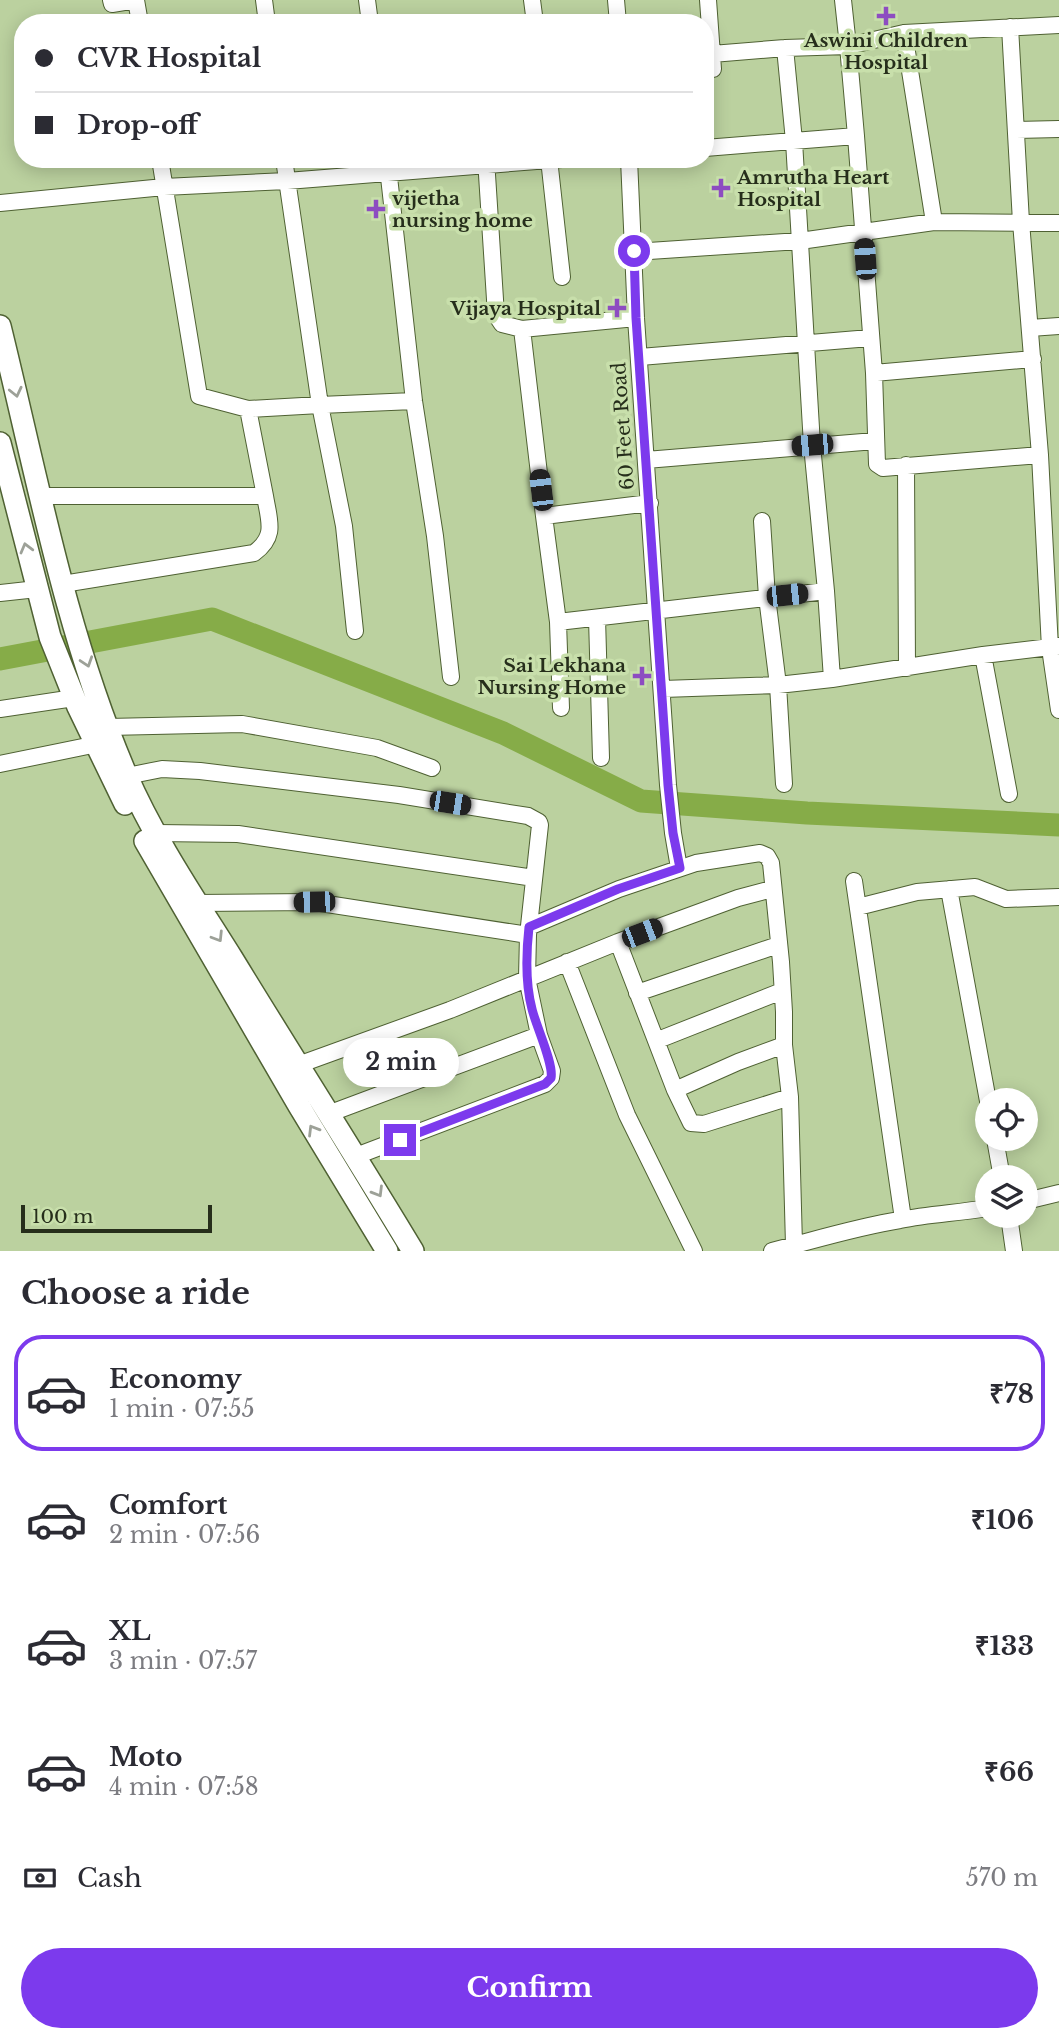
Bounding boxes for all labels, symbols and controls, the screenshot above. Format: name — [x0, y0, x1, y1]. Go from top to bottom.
marker: Aswini Children Hospital — [876, 6, 896, 26]
place label: Aswini Children Hospital — [803, 29, 968, 74]
text: CVR Hospital — [77, 42, 261, 74]
text: Drop-off — [77, 109, 198, 141]
place label: Amrutha Heart Hospital — [736, 166, 890, 211]
marker: Amrutha Heart Hospital — [711, 178, 731, 198]
place label: vijetha nursing home — [392, 187, 533, 232]
marker: vijetha nursing home — [366, 199, 386, 219]
route start — [618, 235, 650, 267]
car — [854, 237, 877, 281]
place label: Vijaya Hospital — [449, 297, 601, 320]
marker: Vijaya Hospital — [607, 298, 627, 318]
street label: 60 Feet Road — [607, 361, 639, 491]
one-way arrow — [8, 386, 23, 398]
car — [791, 433, 834, 457]
car — [529, 468, 554, 512]
one-way arrow — [20, 542, 34, 554]
car — [766, 582, 809, 608]
place label: Sai Lekhana Nursing Home — [478, 654, 626, 699]
one-way arrow — [78, 656, 93, 668]
marker: Sai Lekhana Nursing Home — [632, 666, 652, 686]
car — [428, 789, 473, 817]
car — [293, 891, 336, 913]
car — [619, 916, 666, 950]
one-way arrow — [210, 929, 223, 942]
callout: 2 min — [342, 1038, 458, 1088]
text: 2 min — [365, 1048, 437, 1076]
map controls — [975, 1088, 1038, 1228]
button: locate — [975, 1088, 1038, 1151]
one-way arrow — [309, 1124, 322, 1137]
route end — [384, 1124, 416, 1156]
button: layers — [975, 1165, 1038, 1228]
one-way arrow — [369, 1185, 382, 1198]
scale bar — [21, 1202, 212, 1234]
text: 100 m — [32, 1205, 93, 1228]
text: Choose a ride — [21, 1273, 250, 1313]
icon: car — [25, 1362, 88, 1425]
text: Economy — [109, 1363, 242, 1395]
text: ₹78 — [989, 1378, 1034, 1410]
text: 1 min · 07:55 — [109, 1395, 255, 1423]
icon: car — [25, 1488, 88, 1551]
text: Comfort — [109, 1489, 227, 1521]
text: ₹106 — [971, 1504, 1034, 1536]
text: 2 min · 07:56 — [109, 1521, 260, 1549]
icon: car — [25, 1614, 88, 1677]
text: XL — [109, 1615, 151, 1647]
text: ₹133 — [975, 1630, 1034, 1662]
text: 3 min · 07:57 — [109, 1647, 257, 1675]
icon: car — [25, 1740, 88, 1803]
text: Moto — [109, 1741, 182, 1773]
text: ₹66 — [984, 1756, 1034, 1788]
text: 4 min · 07:58 — [109, 1773, 259, 1801]
icon: cash — [21, 1859, 59, 1897]
text: Cash — [77, 1862, 142, 1894]
text: 570 m — [966, 1864, 1038, 1892]
button: Confirm — [21, 1948, 1038, 2028]

